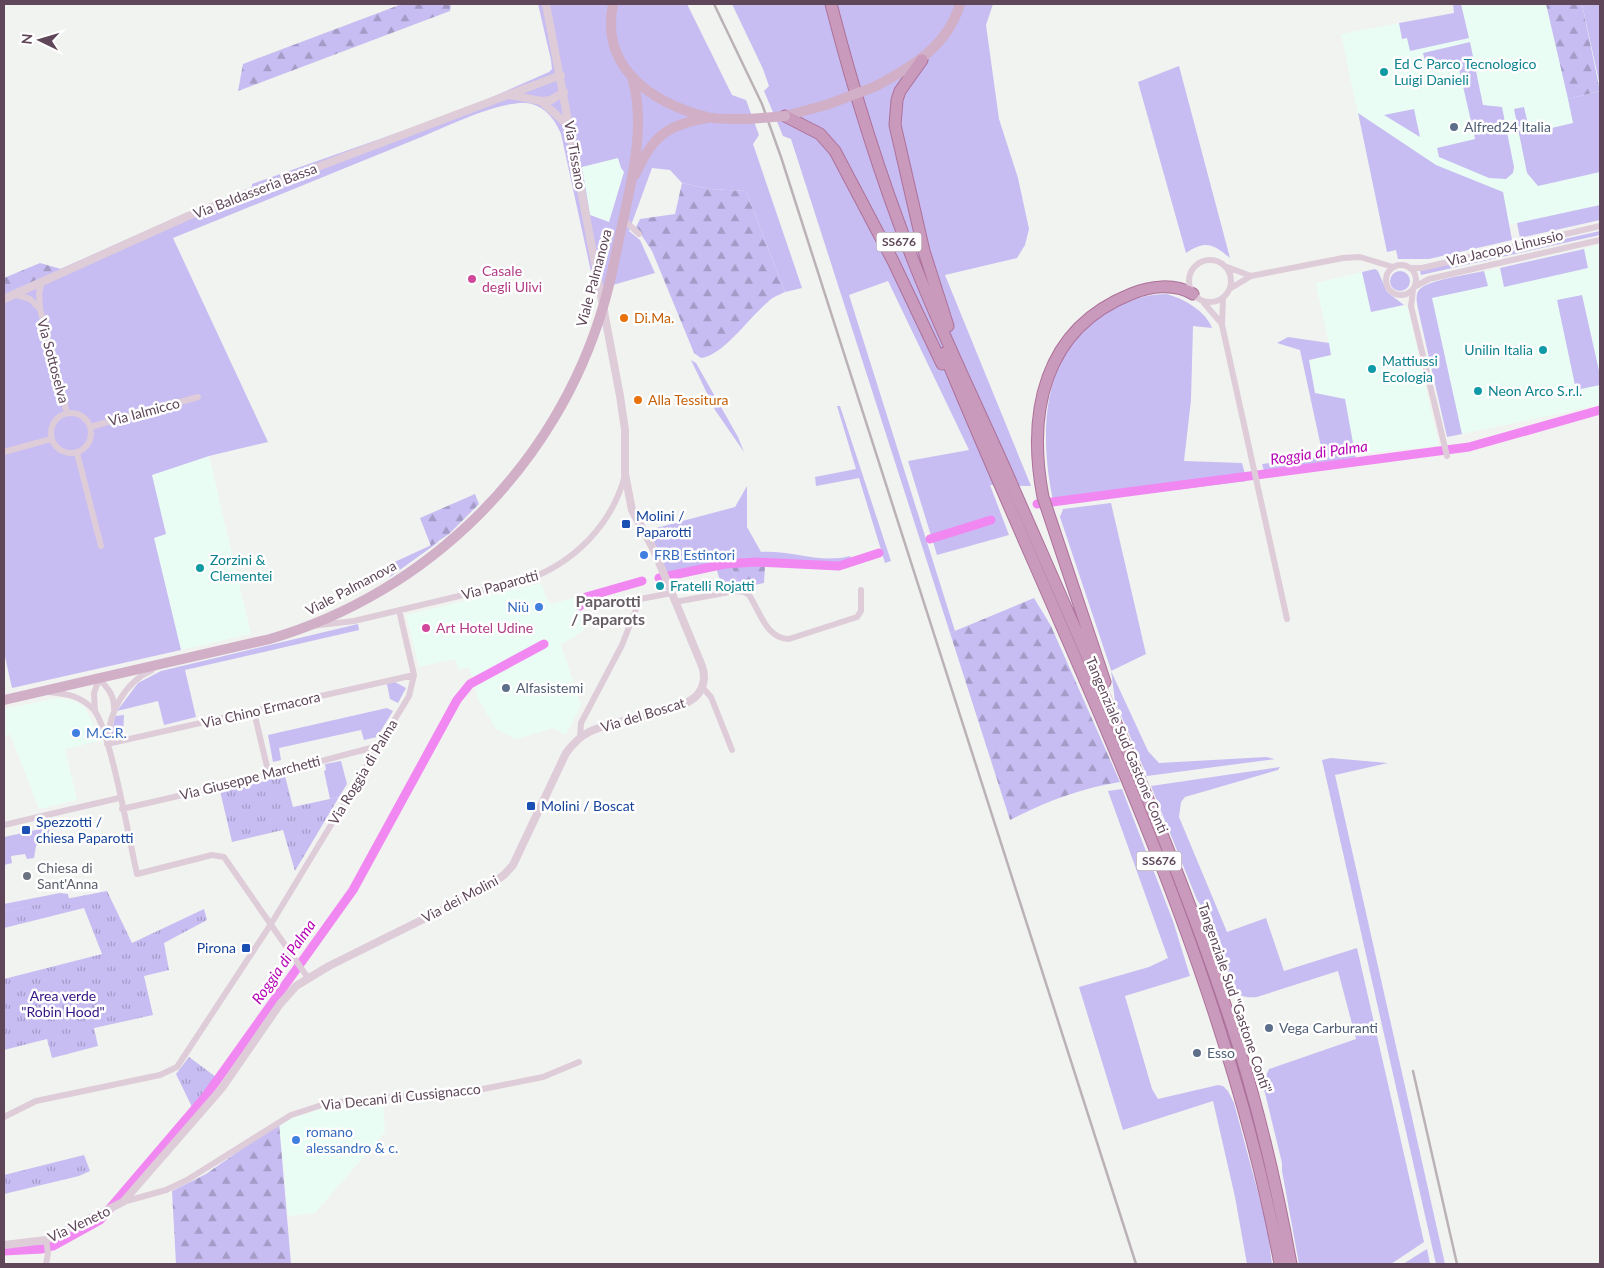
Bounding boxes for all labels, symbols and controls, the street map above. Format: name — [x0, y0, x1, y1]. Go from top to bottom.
north arrow — [15, 15, 65, 65]
text: N — [18, 33, 35, 45]
place label: Ed C Parco Tecnologico Luigi Danieli — [1394, 55, 1537, 88]
marker: Ed C Parco Tecnologico Luigi Danieli — [1378, 66, 1390, 78]
place label: Alfred24 Italia — [1464, 118, 1551, 135]
street label: Via Tissano — [561, 119, 590, 191]
marker: Alfred24 Italia — [1448, 121, 1460, 133]
street label: Via Baldasseria Bassa — [191, 159, 319, 222]
street label: Via Jacopo Linussio — [1445, 226, 1565, 269]
street label: Viale Palmanova — [572, 227, 615, 329]
road number: SS676 — [876, 232, 922, 252]
place label: Casale degli Ulivi — [482, 262, 542, 295]
marker: Casale degli Ulivi — [466, 273, 478, 285]
place label: Di.Ma. — [634, 309, 674, 326]
marker: Di.Ma. — [618, 312, 630, 324]
street label: Via Sottoselva — [34, 317, 73, 405]
place label: Unilin Italia — [1464, 341, 1533, 358]
marker: Unilin Italia — [1537, 344, 1549, 356]
place label: Mattiussi Ecologia — [1382, 352, 1438, 385]
marker: Mattiussi Ecologia — [1366, 363, 1378, 375]
place label: Neon Arco S.r.l. — [1488, 382, 1582, 399]
marker: Neon Arco S.r.l. — [1472, 385, 1484, 397]
place label: Alla Tessitura — [648, 391, 728, 408]
street label: Via Ialmicco — [106, 394, 182, 429]
marker: Alla Tessitura — [632, 394, 644, 406]
water label: Roggia di Palma — [1269, 436, 1369, 468]
place label: Molini / Paparotti — [636, 507, 692, 540]
marker: Molini / Paparotti — [620, 518, 632, 530]
place label: FRB Estintori — [654, 546, 735, 563]
marker: FRB Estintori — [638, 549, 650, 561]
place label: Zorzini & Clementei — [210, 551, 272, 584]
street label: Viale Palmanova — [302, 556, 399, 619]
marker: Zorzini & Clementei — [194, 562, 206, 574]
street label: Via Paparotti — [460, 566, 540, 603]
place label: Fratelli Rojatti — [670, 577, 755, 594]
marker: Fratelli Rojatti — [654, 580, 666, 592]
district label: Paparotti / Paparots — [571, 591, 645, 628]
place label: Niù — [507, 598, 529, 615]
marker: Niù — [533, 601, 545, 613]
place label: Art Hotel Udine — [436, 619, 533, 636]
marker: Art Hotel Udine — [420, 622, 432, 634]
street label: Tangenziale Sud Gastone Conti — [1083, 654, 1172, 835]
place label: Alfasistemi — [516, 679, 583, 696]
marker: Alfasistemi — [500, 682, 512, 694]
street label: Via Chino Ermacora — [200, 688, 322, 731]
street label: Via del Boscat — [599, 694, 687, 735]
street label: Via Roggia di Palma — [324, 716, 401, 827]
place label: M.C.R. — [86, 724, 127, 741]
marker: M.C.R. — [70, 727, 82, 739]
street label: Via Giuseppe Marchetti — [178, 752, 322, 803]
place label: Molini / Boscat — [541, 797, 635, 814]
marker: Molini / Boscat — [525, 800, 537, 812]
place label: Spezzotti / chiesa Paparotti — [36, 813, 133, 846]
marker: Spezzotti / chiesa Paparotti — [20, 824, 32, 836]
road number: SS676 — [1136, 851, 1182, 870]
place label: Chiesa di Sant'Anna — [37, 859, 98, 892]
marker: Chiesa di Sant'Anna — [21, 870, 33, 882]
street label: Via dei Molini — [419, 871, 501, 926]
street label: Tangenziale Sud "Gastone Conti" — [1195, 900, 1276, 1095]
water label: Roggia di Palma — [248, 916, 319, 1007]
place label: Pirona — [197, 939, 236, 956]
marker: Pirona — [240, 942, 252, 954]
park label: Area verde "Robin Hood" — [21, 987, 105, 1020]
place label: Vega Carburanti — [1279, 1019, 1378, 1036]
marker: Vega Carburanti — [1263, 1022, 1275, 1034]
place label: Esso — [1207, 1044, 1235, 1061]
marker: Esso — [1191, 1047, 1203, 1059]
street label: Via Decani di Cussignacco — [320, 1080, 482, 1113]
place label: romano alessandro & c. — [306, 1123, 398, 1156]
marker: romano alessandro & c. — [290, 1134, 302, 1146]
street label: Via Veneto — [45, 1202, 113, 1245]

